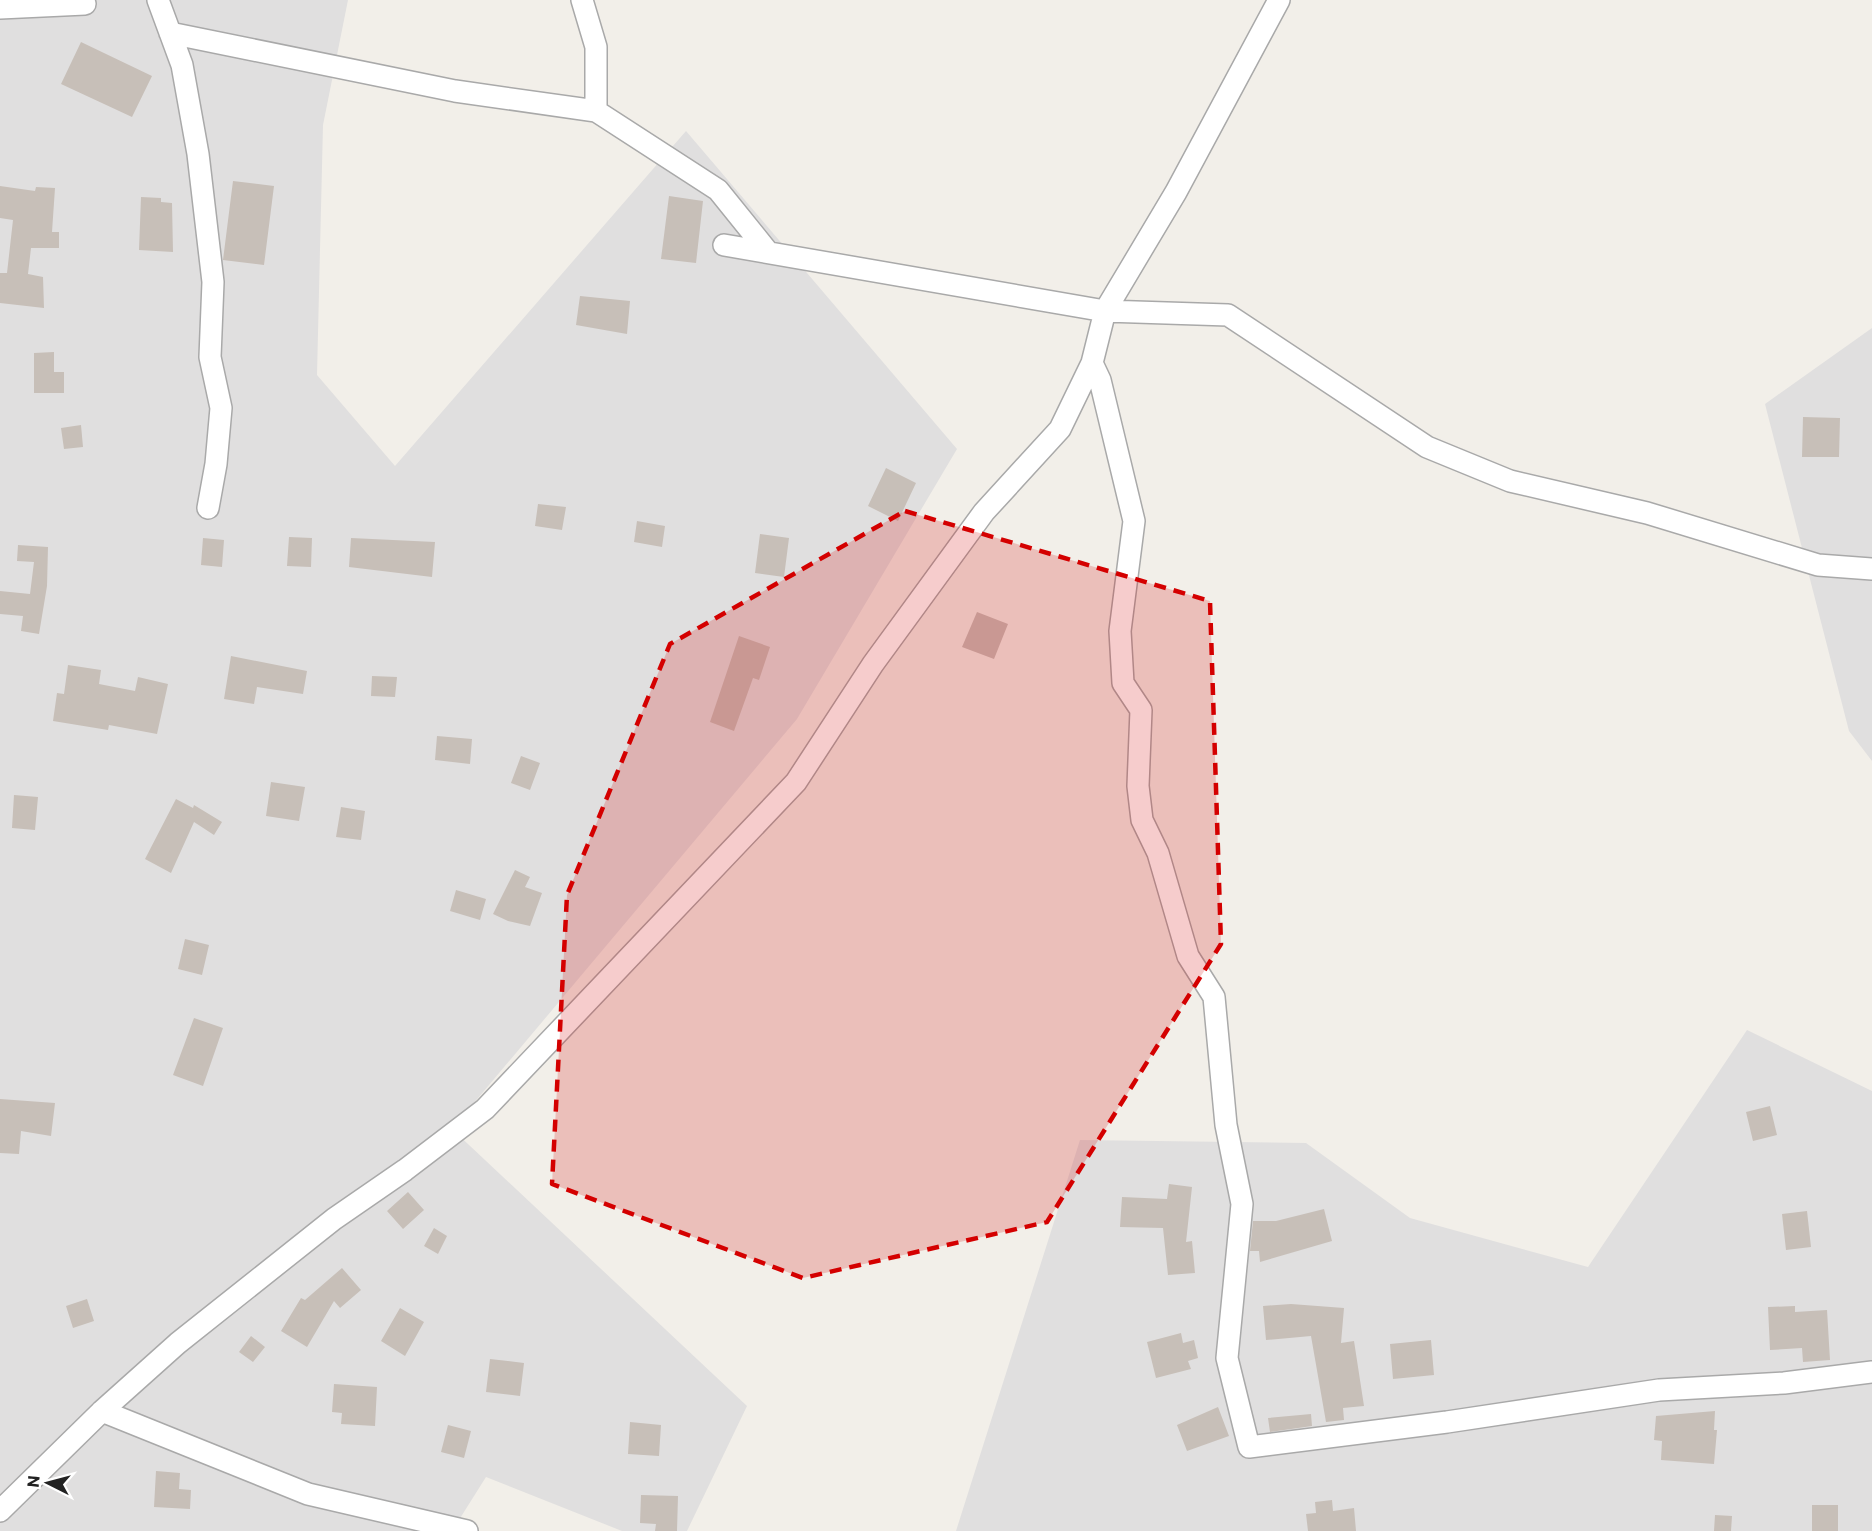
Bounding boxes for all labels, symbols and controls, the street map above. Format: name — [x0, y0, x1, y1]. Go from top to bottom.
north arrow — [18, 1453, 78, 1513]
text: N — [23, 1474, 43, 1488]

